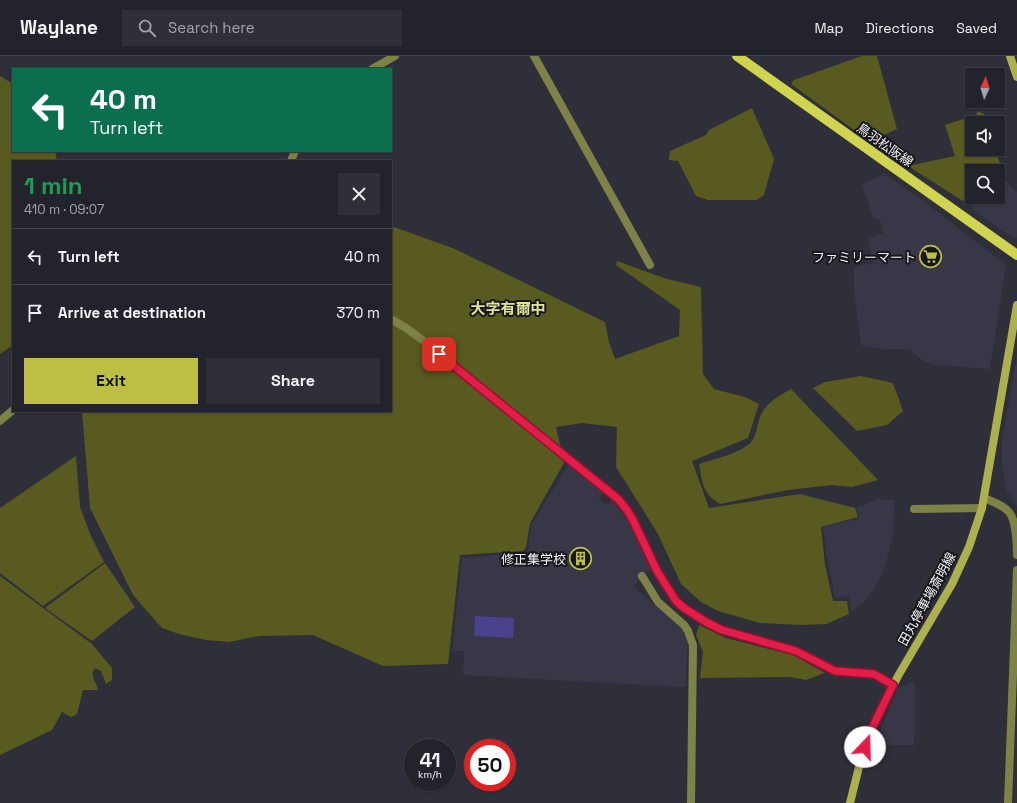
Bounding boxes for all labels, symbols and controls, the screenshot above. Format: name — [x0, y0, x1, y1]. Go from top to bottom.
search box — [122, 10, 402, 46]
text: Waylane — [20, 15, 98, 40]
icon: search — [136, 17, 158, 39]
text: Search here — [168, 18, 255, 37]
text: Map — [814, 19, 844, 37]
text: Directions — [866, 19, 934, 37]
text: Saved — [956, 19, 997, 37]
north arrow — [965, 68, 1005, 108]
map controls — [965, 68, 1005, 204]
text: 40 m — [90, 81, 157, 117]
icon: left — [24, 84, 76, 136]
text: Turn left — [90, 116, 163, 139]
button: sound — [965, 116, 1005, 156]
street label: 鳥羽松阪線 — [853, 119, 917, 171]
button: search — [965, 164, 1005, 204]
text: 1 min — [24, 170, 83, 201]
button: close — [338, 173, 380, 215]
text: 410 m · 09:07 — [24, 201, 104, 218]
supermarket icon: ファミリーマート — [918, 244, 944, 270]
icon: left — [24, 246, 46, 268]
text: Turn left — [58, 247, 120, 266]
text: 40 m — [344, 247, 380, 266]
place label: ファミリーマート — [812, 249, 916, 266]
district label: 大字有爾中 — [470, 299, 546, 318]
icon: arrive — [24, 302, 46, 324]
text: Arrive at destination — [58, 303, 206, 322]
text: 370 m — [336, 303, 380, 322]
pin — [422, 337, 456, 371]
icon: arrive — [428, 343, 450, 365]
button: Exit — [24, 358, 198, 404]
button: Share — [206, 358, 380, 404]
building icon: 修正集学校 — [568, 546, 594, 572]
street label: 田丸停車場斎明線 — [894, 549, 960, 649]
place label: 修正集学校 — [501, 551, 566, 568]
position arrow — [844, 726, 886, 768]
speed limit sign: 50 — [464, 739, 516, 791]
text: 41 — [420, 747, 441, 773]
text: km/h — [418, 768, 442, 781]

